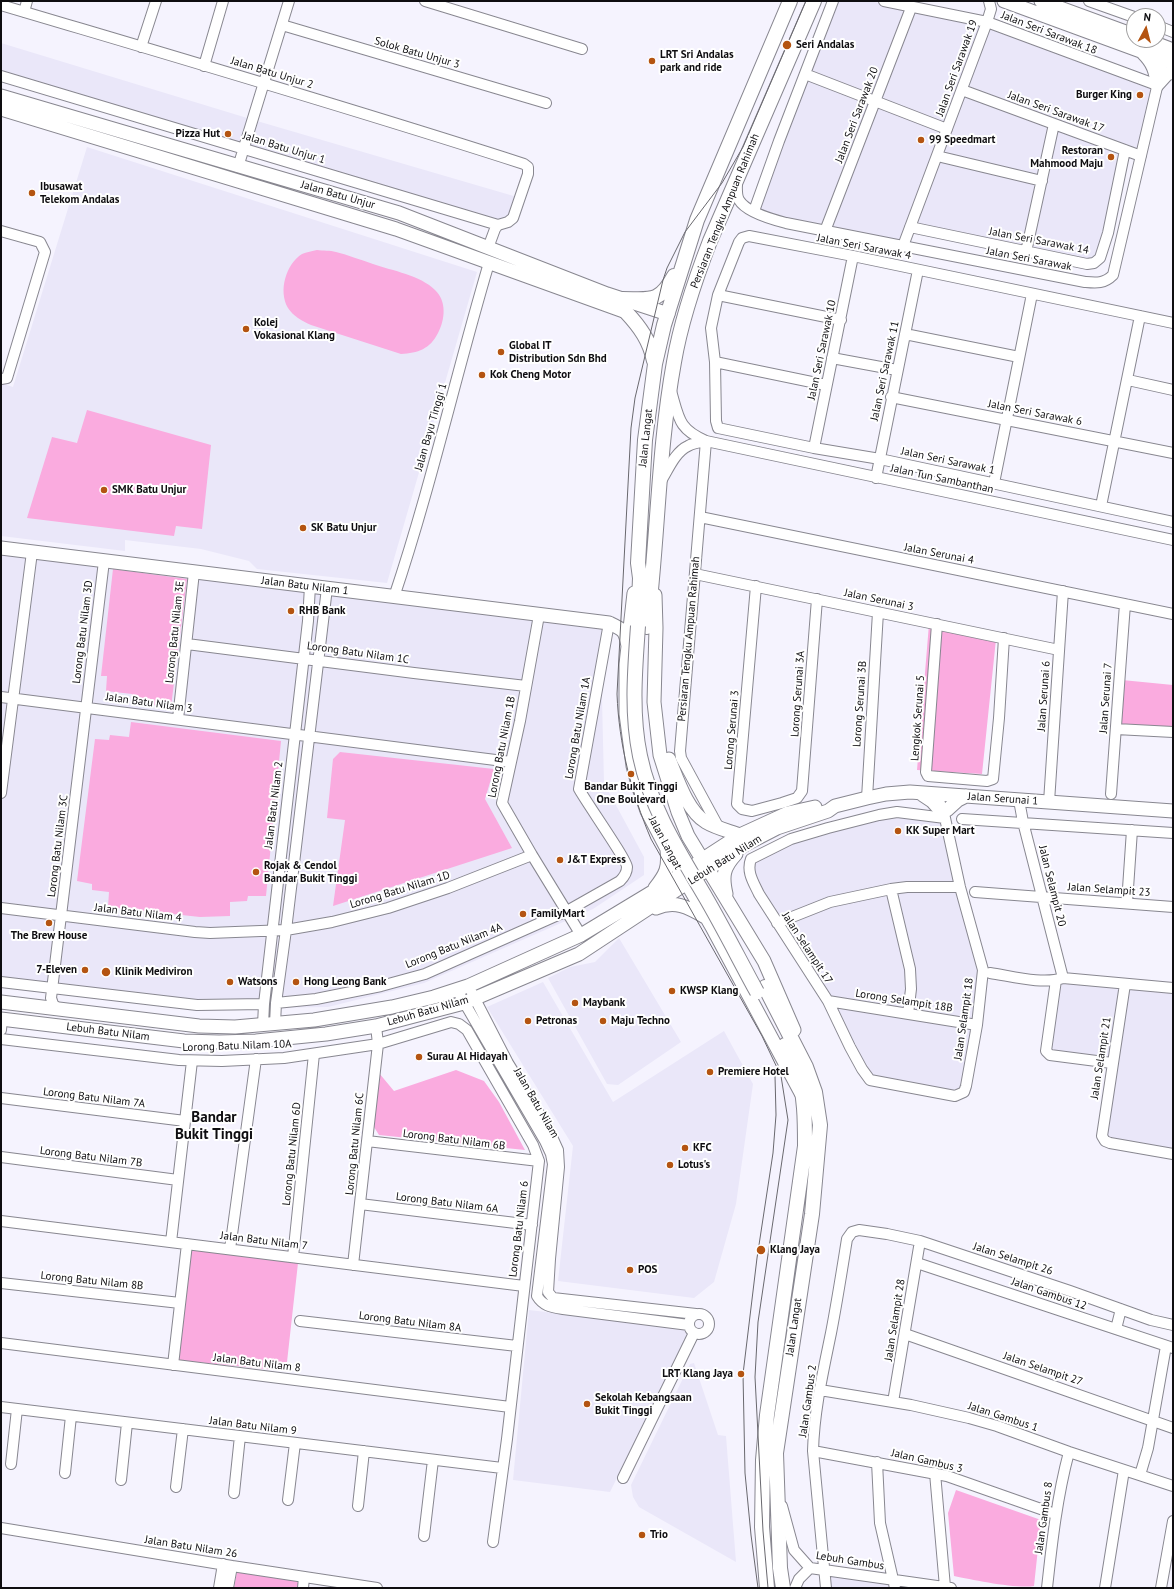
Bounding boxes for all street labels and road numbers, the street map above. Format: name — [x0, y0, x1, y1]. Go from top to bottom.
street label: Jalan Seri Sarawak 18 — [999, 9, 1099, 57]
street label: Jalan Seri Sarawak 19 — [933, 18, 981, 118]
street label: Solok Batu Unjur 3 — [373, 34, 461, 72]
street label: Jalan Batu Unjur 2 — [229, 54, 315, 92]
street label: Jalan Seri Sarawak 20 — [833, 65, 881, 165]
street label: Jalan Seri Sarawak 17 — [1006, 88, 1106, 136]
street label: Jalan Batu Unjur 1 — [241, 129, 327, 167]
street label: Persiaran Tengku Ampuan Rahimah — [688, 132, 762, 290]
street label: Jalan Batu Unjur — [299, 178, 377, 212]
street label: Jalan Seri Sarawak 14 — [988, 225, 1090, 257]
street label: Jalan Seri Sarawak 4 — [816, 231, 912, 263]
street label: Jalan Seri Sarawak — [985, 244, 1073, 274]
street label: Jalan Seri Sarawak 10 — [805, 299, 839, 401]
street label: Jalan Seri Sarawak 11 — [868, 320, 902, 422]
street label: Jalan Bayu Tinggi 1 — [412, 381, 450, 473]
street label: Jalan Seri Sarawak 6 — [987, 397, 1083, 429]
street label: Jalan Langat — [636, 408, 656, 468]
street label: Jalan Seri Sarawak 1 — [900, 445, 996, 477]
street label: Jalan Tun Sambanthan — [889, 462, 995, 496]
street label: Jalan Serunai 4 — [903, 541, 975, 567]
street label: Persiaran Tengku Ampuan Rahimah — [675, 556, 703, 722]
street label: Jalan Batu Nilam 1 — [261, 574, 349, 598]
street label: Lorong Batu Nilam 3D — [70, 580, 96, 684]
street label: Lorong Batu Nilam 3E — [163, 580, 187, 684]
street label: Jalan Serunai 3 — [843, 586, 915, 614]
street label: Lorong Batu Nilam 1C — [306, 639, 410, 667]
street label: Lorong Serunai 3A — [788, 650, 808, 738]
street label: Lorong Serunai 3B — [850, 660, 870, 748]
street label: Jalan Serunai 6 — [1035, 660, 1053, 732]
street label: Jalan Serunai 7 — [1097, 662, 1115, 734]
street label: Lengkok Serunai 5 — [908, 675, 928, 761]
street label: Lorong Batu Nilam 1A — [563, 676, 593, 780]
street label: Jalan Batu Nilam 3 — [105, 690, 193, 716]
street label: Lorong Serunai 3 — [722, 690, 742, 770]
street label: Lorong Batu Nilam 1B — [486, 695, 518, 799]
street label: Jalan Batu Nilam 2 — [262, 761, 286, 849]
street label: Jalan Serunai 1 — [967, 790, 1039, 808]
street label: Lorong Batu Nilam 3C — [45, 794, 71, 898]
street label: Jalan Langat — [645, 814, 685, 872]
street label: Lebuh Batu Nilam — [686, 832, 764, 888]
street label: Jalan Selampit 20 — [1036, 844, 1068, 928]
street label: Lorong Batu Nilam 1D — [348, 868, 452, 912]
street label: Jalan Selampit 23 — [1067, 881, 1151, 899]
street label: Jalan Batu Nilam 4 — [94, 901, 182, 925]
street label: Jalan Selampit 17 — [779, 910, 835, 986]
street label: Lorong Batu Nilam 4A — [404, 921, 504, 971]
street label: Jalan Selampit 18 — [952, 977, 976, 1061]
street label: Lorong Selampit 18B — [854, 987, 954, 1015]
street label: Lebuh Batu Nilam — [386, 993, 470, 1029]
street label: Jalan Selampit 21 — [1088, 1016, 1114, 1100]
street label: Lebuh Batu Nilam — [66, 1020, 150, 1044]
street label: Lorong Batu Nilam 10A — [182, 1037, 292, 1055]
street label: Jalan Batu Nilam — [511, 1066, 561, 1140]
street label: Lorong Batu Nilam 7A — [42, 1085, 146, 1111]
street label: Lorong Batu Nilam 6C — [343, 1092, 367, 1196]
street label: Lorong Batu Nilam 6D — [280, 1102, 304, 1206]
street label: Lorong Batu Nilam 6B — [402, 1127, 506, 1153]
street label: Lorong Batu Nilam 7B — [39, 1144, 143, 1170]
street label: Lorong Batu Nilam 6 — [507, 1180, 531, 1278]
street label: Lorong Batu Nilam 6A — [395, 1190, 499, 1216]
street label: Jalan Batu Nilam 7 — [220, 1229, 308, 1253]
street label: Jalan Selampit 26 — [972, 1240, 1054, 1278]
street label: Lorong Batu Nilam 8B — [40, 1269, 144, 1293]
street label: Jalan Gambus 12 — [1010, 1275, 1088, 1313]
street label: Jalan Selampit 28 — [882, 1278, 908, 1362]
street label: Jalan Langat — [783, 1297, 805, 1357]
street label: Lorong Batu Nilam 8A — [358, 1309, 462, 1335]
street label: Jalan Selampit 27 — [1002, 1349, 1084, 1389]
street label: Jalan Batu Nilam 8 — [213, 1351, 301, 1375]
street label: Jalan Gambus 2 — [796, 1364, 820, 1438]
street label: Jalan Gambus 1 — [966, 1399, 1040, 1435]
street label: Jalan Batu Nilam 9 — [209, 1414, 297, 1438]
street label: Jalan Gambus 3 — [890, 1446, 964, 1476]
street label: Jalan Gambus 8 — [1032, 1481, 1056, 1555]
street label: Jalan Batu Nilam 26 — [144, 1533, 238, 1561]
street label: Lebuh Gambus — [815, 1549, 885, 1573]

